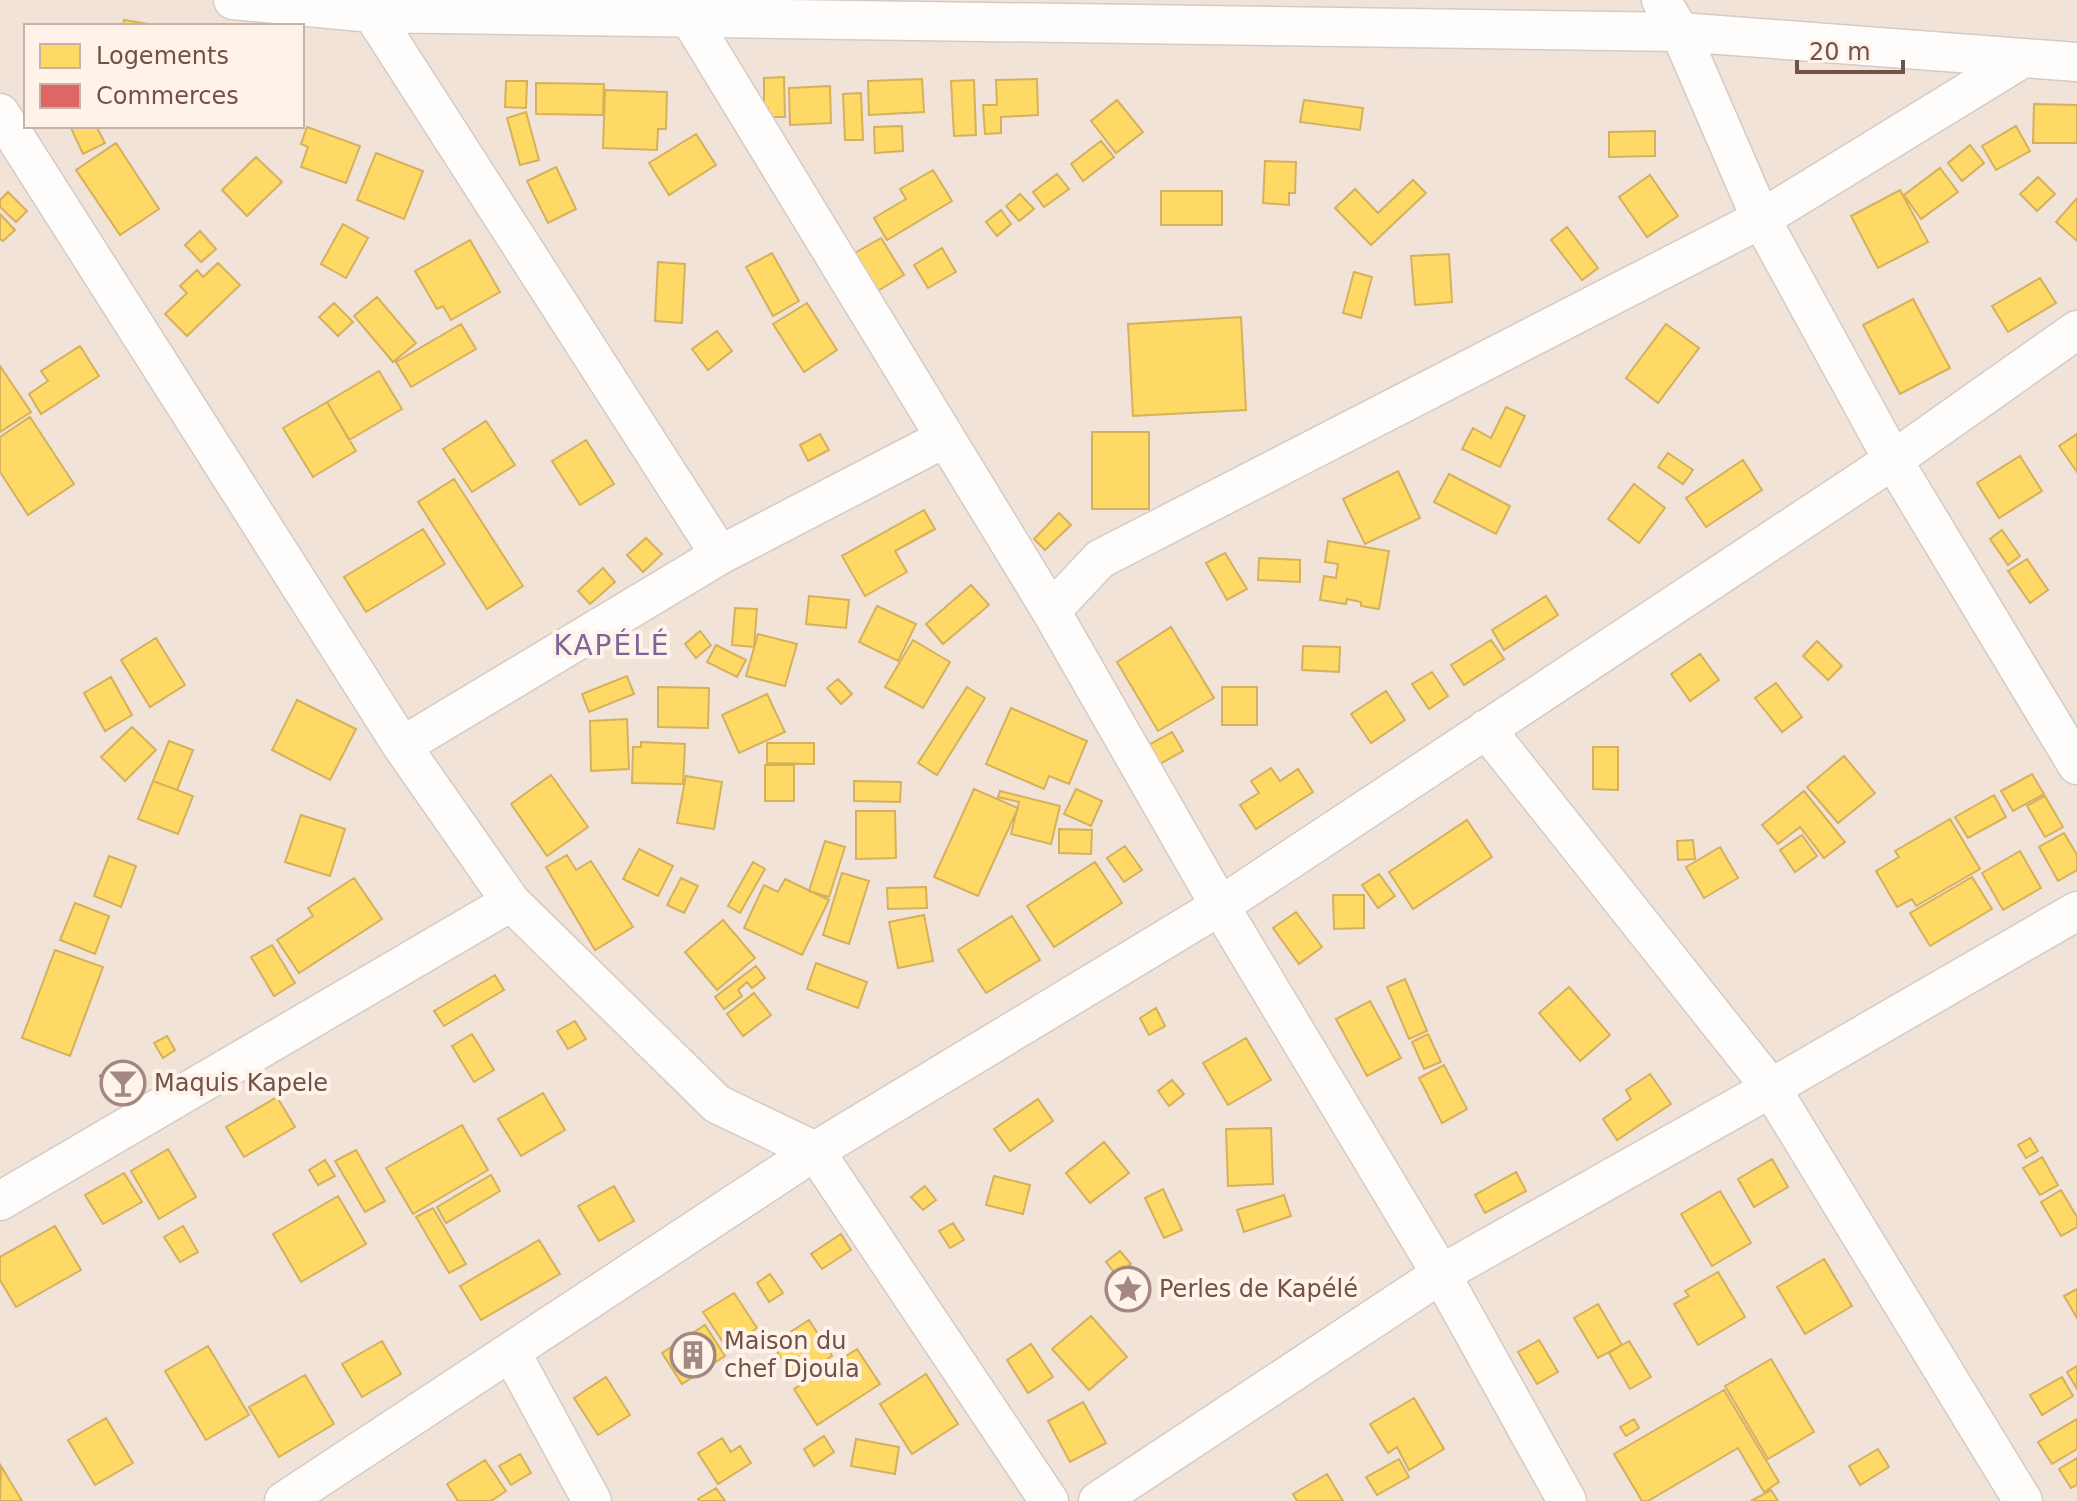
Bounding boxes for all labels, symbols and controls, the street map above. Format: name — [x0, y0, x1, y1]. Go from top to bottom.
legend — [24, 24, 304, 128]
scale bar — [1797, 24, 1903, 74]
text: 20 m — [1809, 38, 1871, 66]
text: Logements — [96, 42, 229, 70]
text: Commerces — [96, 82, 239, 110]
district label: KAPÉLÉ — [554, 628, 670, 662]
bar icon: Maquis Kapele — [99, 1059, 147, 1107]
place label: Maquis Kapele — [154, 1069, 328, 1097]
place icon: Perles de Kapélé — [1104, 1265, 1152, 1313]
place label: Perles de Kapélé — [1159, 1275, 1358, 1303]
place label: Maison du chef Djoula — [724, 1327, 860, 1383]
building icon: Maison du chef Djoula — [669, 1331, 717, 1379]

